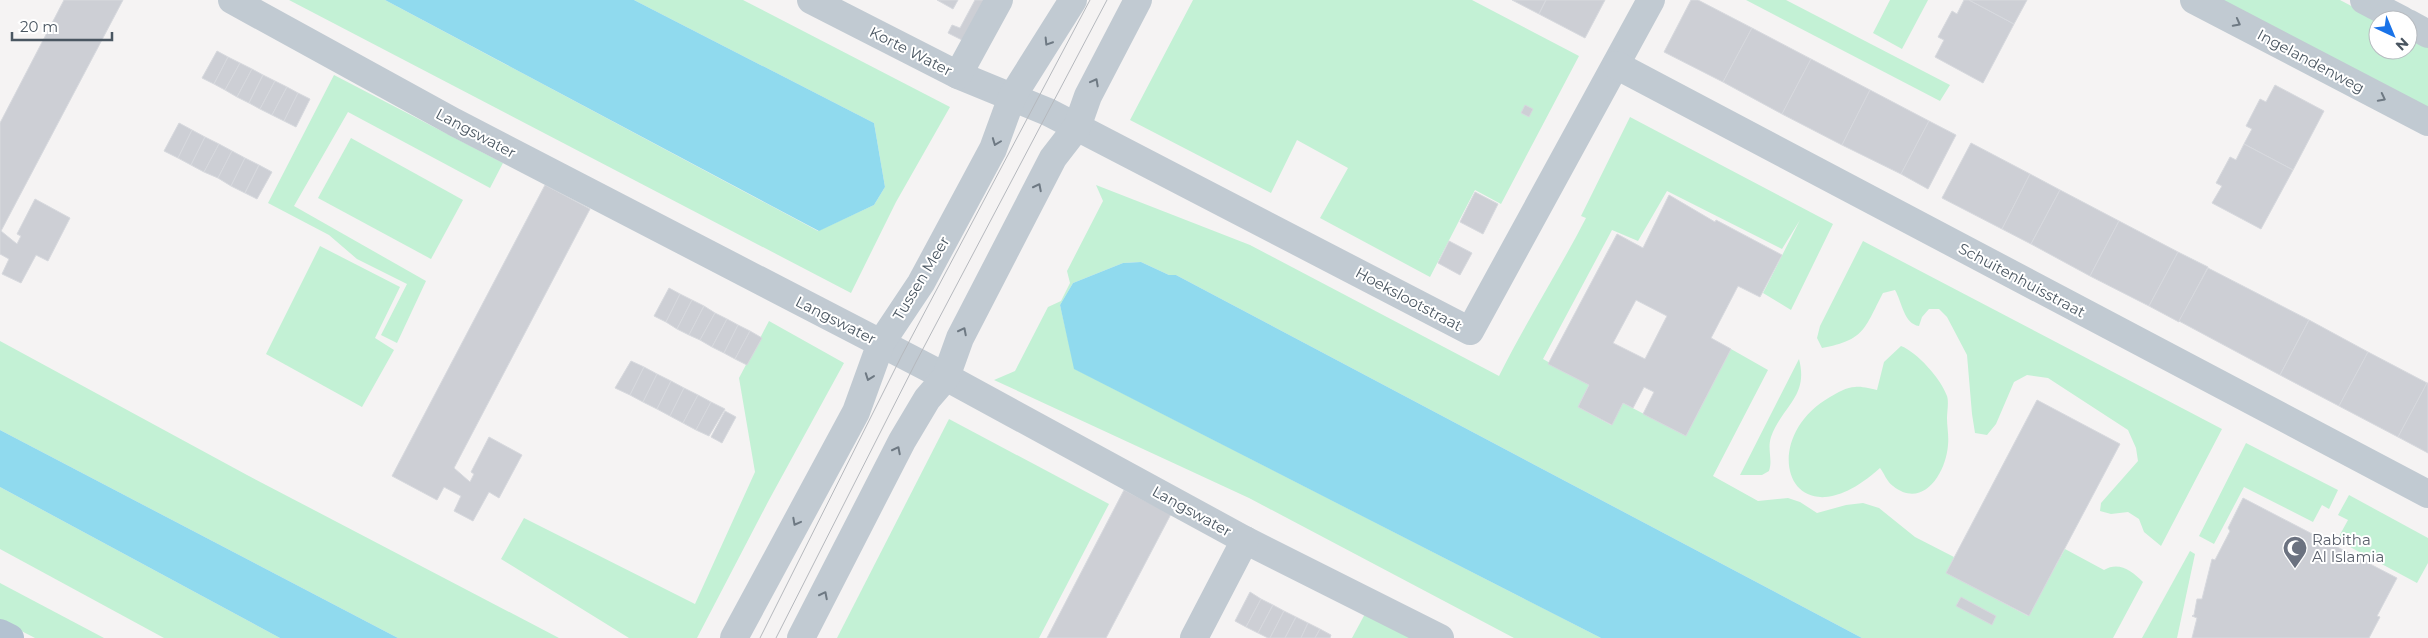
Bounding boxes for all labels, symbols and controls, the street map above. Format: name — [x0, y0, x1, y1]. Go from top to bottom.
scale bar — [12, 10, 112, 42]
north arrow — [2368, 10, 2418, 60]
one-way arrow — [2232, 16, 2241, 26]
text: 20 m — [20, 17, 58, 36]
street label: Korte Water — [866, 22, 956, 80]
street label: Ingelandenweg — [2254, 25, 2368, 97]
text: N — [2392, 34, 2412, 55]
one-way arrow — [1045, 36, 1054, 46]
one-way arrow — [1089, 79, 1099, 88]
one-way arrow — [2376, 92, 2385, 102]
street label: Langswater — [433, 104, 519, 162]
one-way arrow — [991, 138, 1001, 146]
one-way arrow — [1032, 183, 1042, 192]
street label: Tussen Meer — [888, 233, 954, 323]
street label: Schuitenhuisstraat — [1955, 239, 2089, 321]
street label: Hoekslootstraat — [1352, 263, 1466, 335]
street label: Langswater — [793, 292, 879, 348]
one-way arrow — [957, 327, 967, 336]
one-way arrow — [865, 372, 875, 381]
one-way arrow — [891, 446, 901, 455]
street label: Langswater — [1149, 481, 1235, 541]
one-way arrow — [793, 517, 803, 526]
place label: Rabitha Al Islamia — [2312, 530, 2384, 566]
mosque icon: Rabitha Al Islamia — [2282, 535, 2308, 569]
one-way arrow — [818, 591, 828, 600]

